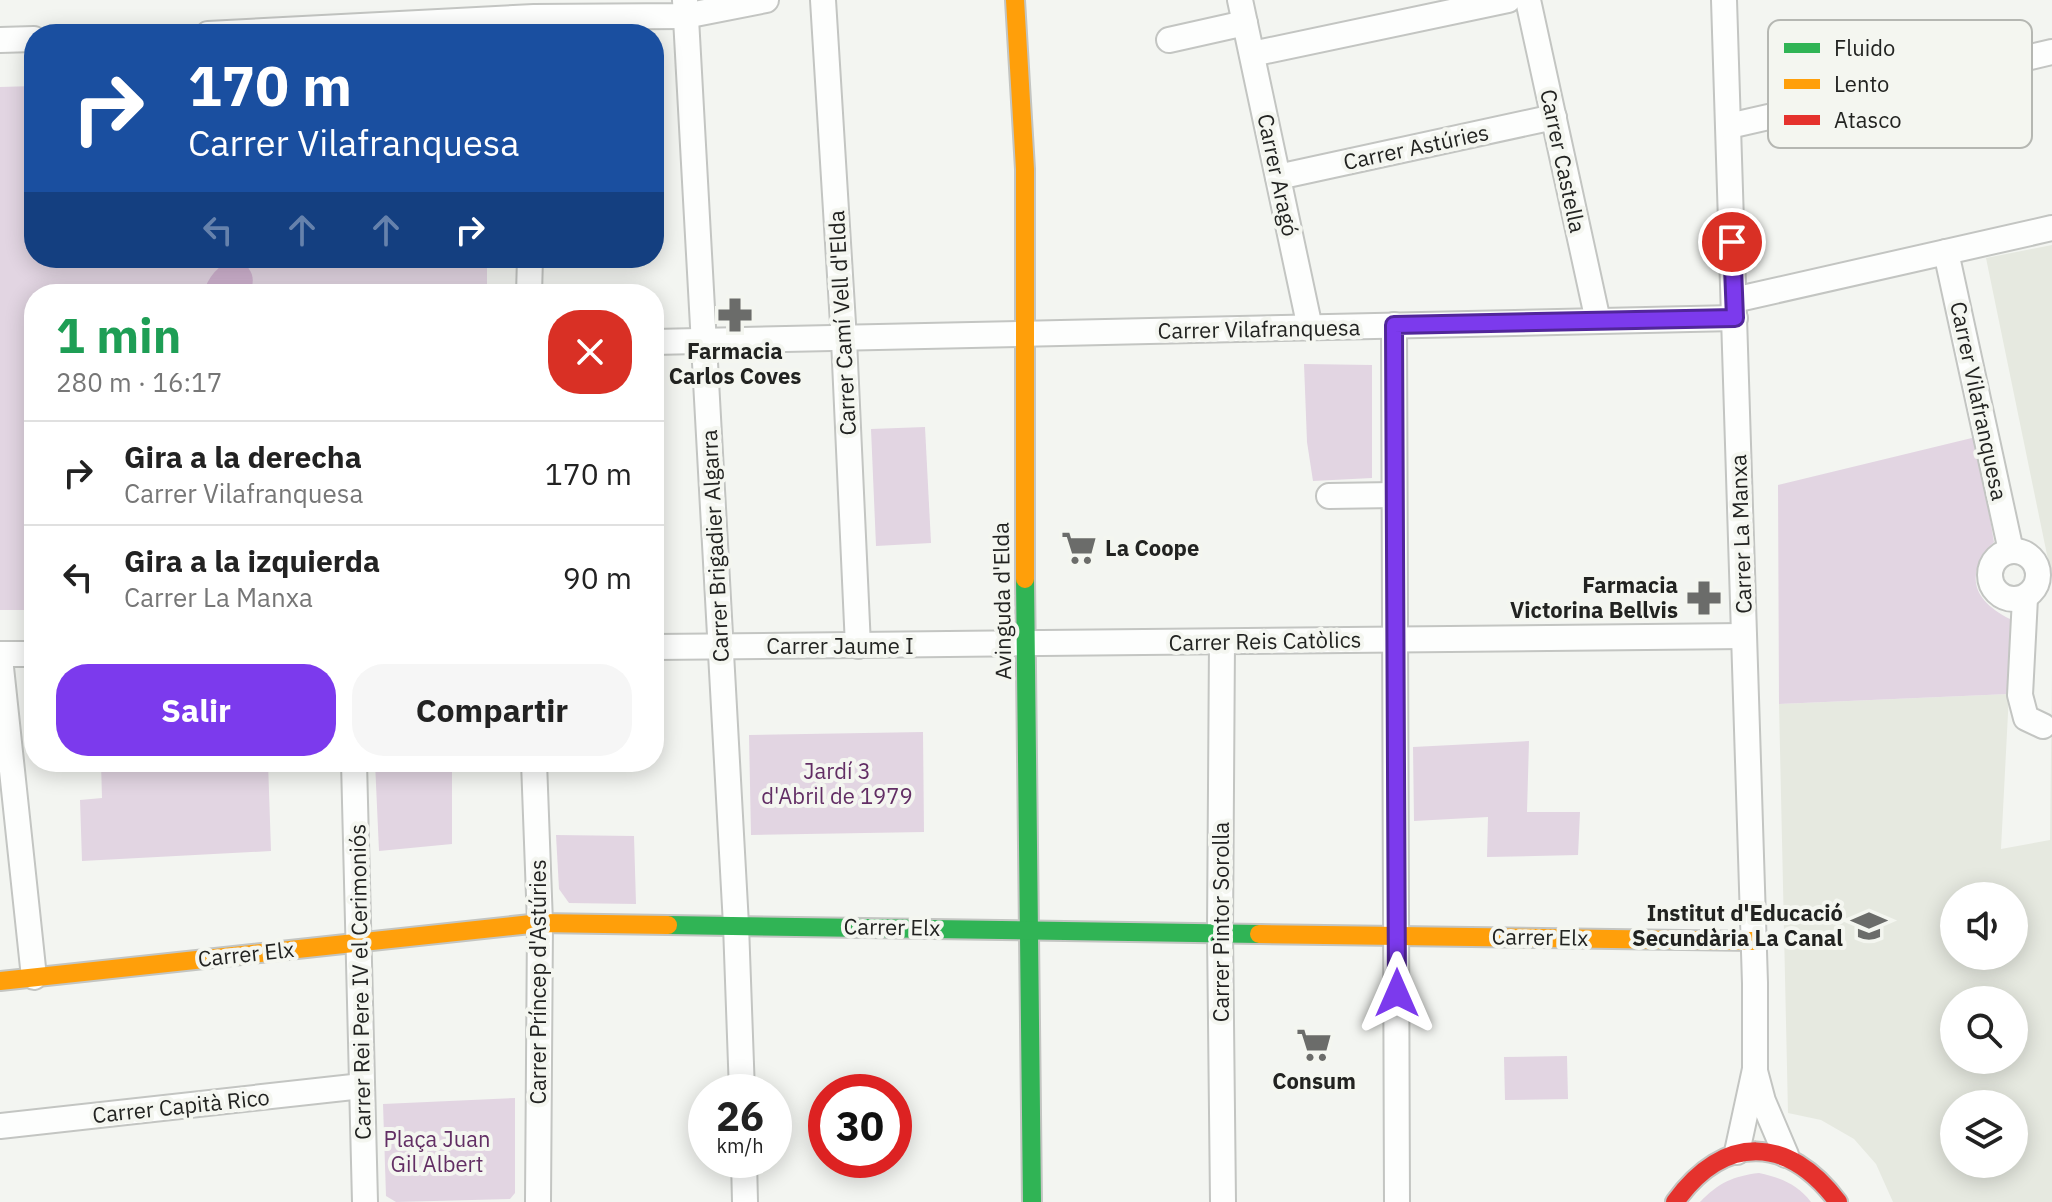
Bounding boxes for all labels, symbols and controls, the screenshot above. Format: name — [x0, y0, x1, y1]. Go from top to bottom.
legend — [1768, 20, 2032, 148]
text: Fluido — [1834, 33, 1895, 62]
text: 170 m — [188, 49, 352, 121]
icon: right — [56, 56, 160, 160]
text: Lento — [1834, 69, 1889, 98]
street label: Carrer Castella — [1534, 86, 1593, 236]
text: Atasco — [1834, 105, 1901, 134]
street label: Carrer Aragó — [1251, 111, 1306, 239]
street label: Carrer Astúries — [1340, 117, 1491, 176]
text: Carrer Vilafranquesa — [188, 119, 520, 166]
icon: left — [196, 208, 240, 252]
icon: ahead — [280, 208, 324, 252]
icon: ahead — [364, 208, 408, 252]
icon: right — [448, 208, 492, 252]
pin — [1698, 208, 1766, 276]
street label: Carrer Camí Vell d'Elda — [821, 209, 862, 436]
icon: arrive — [1710, 220, 1754, 264]
pharmacy icon: Farmacia Carlos Coves — [716, 296, 754, 334]
street label: Carrer Vilafranquesa — [1944, 299, 2015, 503]
text: 1 min — [56, 304, 181, 366]
button: close — [548, 310, 632, 394]
street label: Carrer Vilafranquesa — [1157, 312, 1361, 345]
place label: Farmacia Carlos Coves — [669, 336, 801, 390]
text: 280 m · 16:17 — [56, 365, 222, 399]
street label: Carrer Brigadier Algarra — [694, 429, 735, 663]
text: Gira a la derecha — [124, 437, 362, 476]
icon: right — [56, 451, 100, 495]
street label: Carrer La Manxa — [1723, 453, 1758, 614]
text: 170 m — [545, 454, 632, 493]
text: Carrer Vilafranquesa — [124, 476, 363, 510]
street label: Avinguda d'Elda — [986, 522, 1017, 680]
supermarket icon: La Coope — [1060, 529, 1098, 567]
place label: La Coope — [1105, 533, 1199, 562]
text: Gira a la izquierda — [124, 541, 380, 580]
icon: left — [56, 555, 100, 599]
text: 90 m — [563, 558, 632, 597]
place label: Farmacia Victorina Bellvis — [1510, 570, 1678, 624]
pharmacy icon: Farmacia Victorina Bellvis — [1685, 579, 1723, 617]
text: Carrer La Manxa — [124, 580, 313, 614]
street label: Carrer Reis Catòlics — [1168, 624, 1362, 657]
street label: Carrer Jaume I — [766, 631, 914, 660]
button: Salir — [56, 664, 336, 756]
button: Compartir — [352, 664, 632, 756]
park label: Jardí 3 d'Abril de 1979 — [761, 756, 913, 810]
street label: Carrer Pintor Sorolla — [1206, 822, 1235, 1022]
street label: Carrer Rei Pere IV el Cerimoniós — [342, 824, 377, 1140]
street label: Carrer Príncep d'Astúries — [523, 859, 552, 1105]
map controls — [1940, 882, 2028, 1178]
button: sound — [1940, 882, 2028, 970]
place label: Institut d'Educació Secundària La Canal — [1632, 898, 1843, 952]
school or university icon: Institut d'Educació Secundària La Canal — [1850, 907, 1888, 945]
street label: Carrer Elx — [843, 911, 941, 942]
street label: Carrer Elx — [1491, 921, 1589, 952]
street label: Carrer Elx — [196, 934, 296, 973]
position arrow — [1355, 951, 1439, 1035]
button: search — [1940, 986, 2028, 1074]
supermarket icon: Consum — [1295, 1026, 1333, 1064]
place label: Consum — [1272, 1066, 1356, 1095]
speed limit sign: 30 — [808, 1074, 912, 1178]
street label: Carrer Capità Rico — [91, 1082, 271, 1129]
text: 26 — [716, 1090, 764, 1142]
button: layers — [1940, 1090, 2028, 1178]
park label: Plaça Juan Gil Albert — [383, 1124, 491, 1178]
text: km/h — [716, 1132, 764, 1159]

